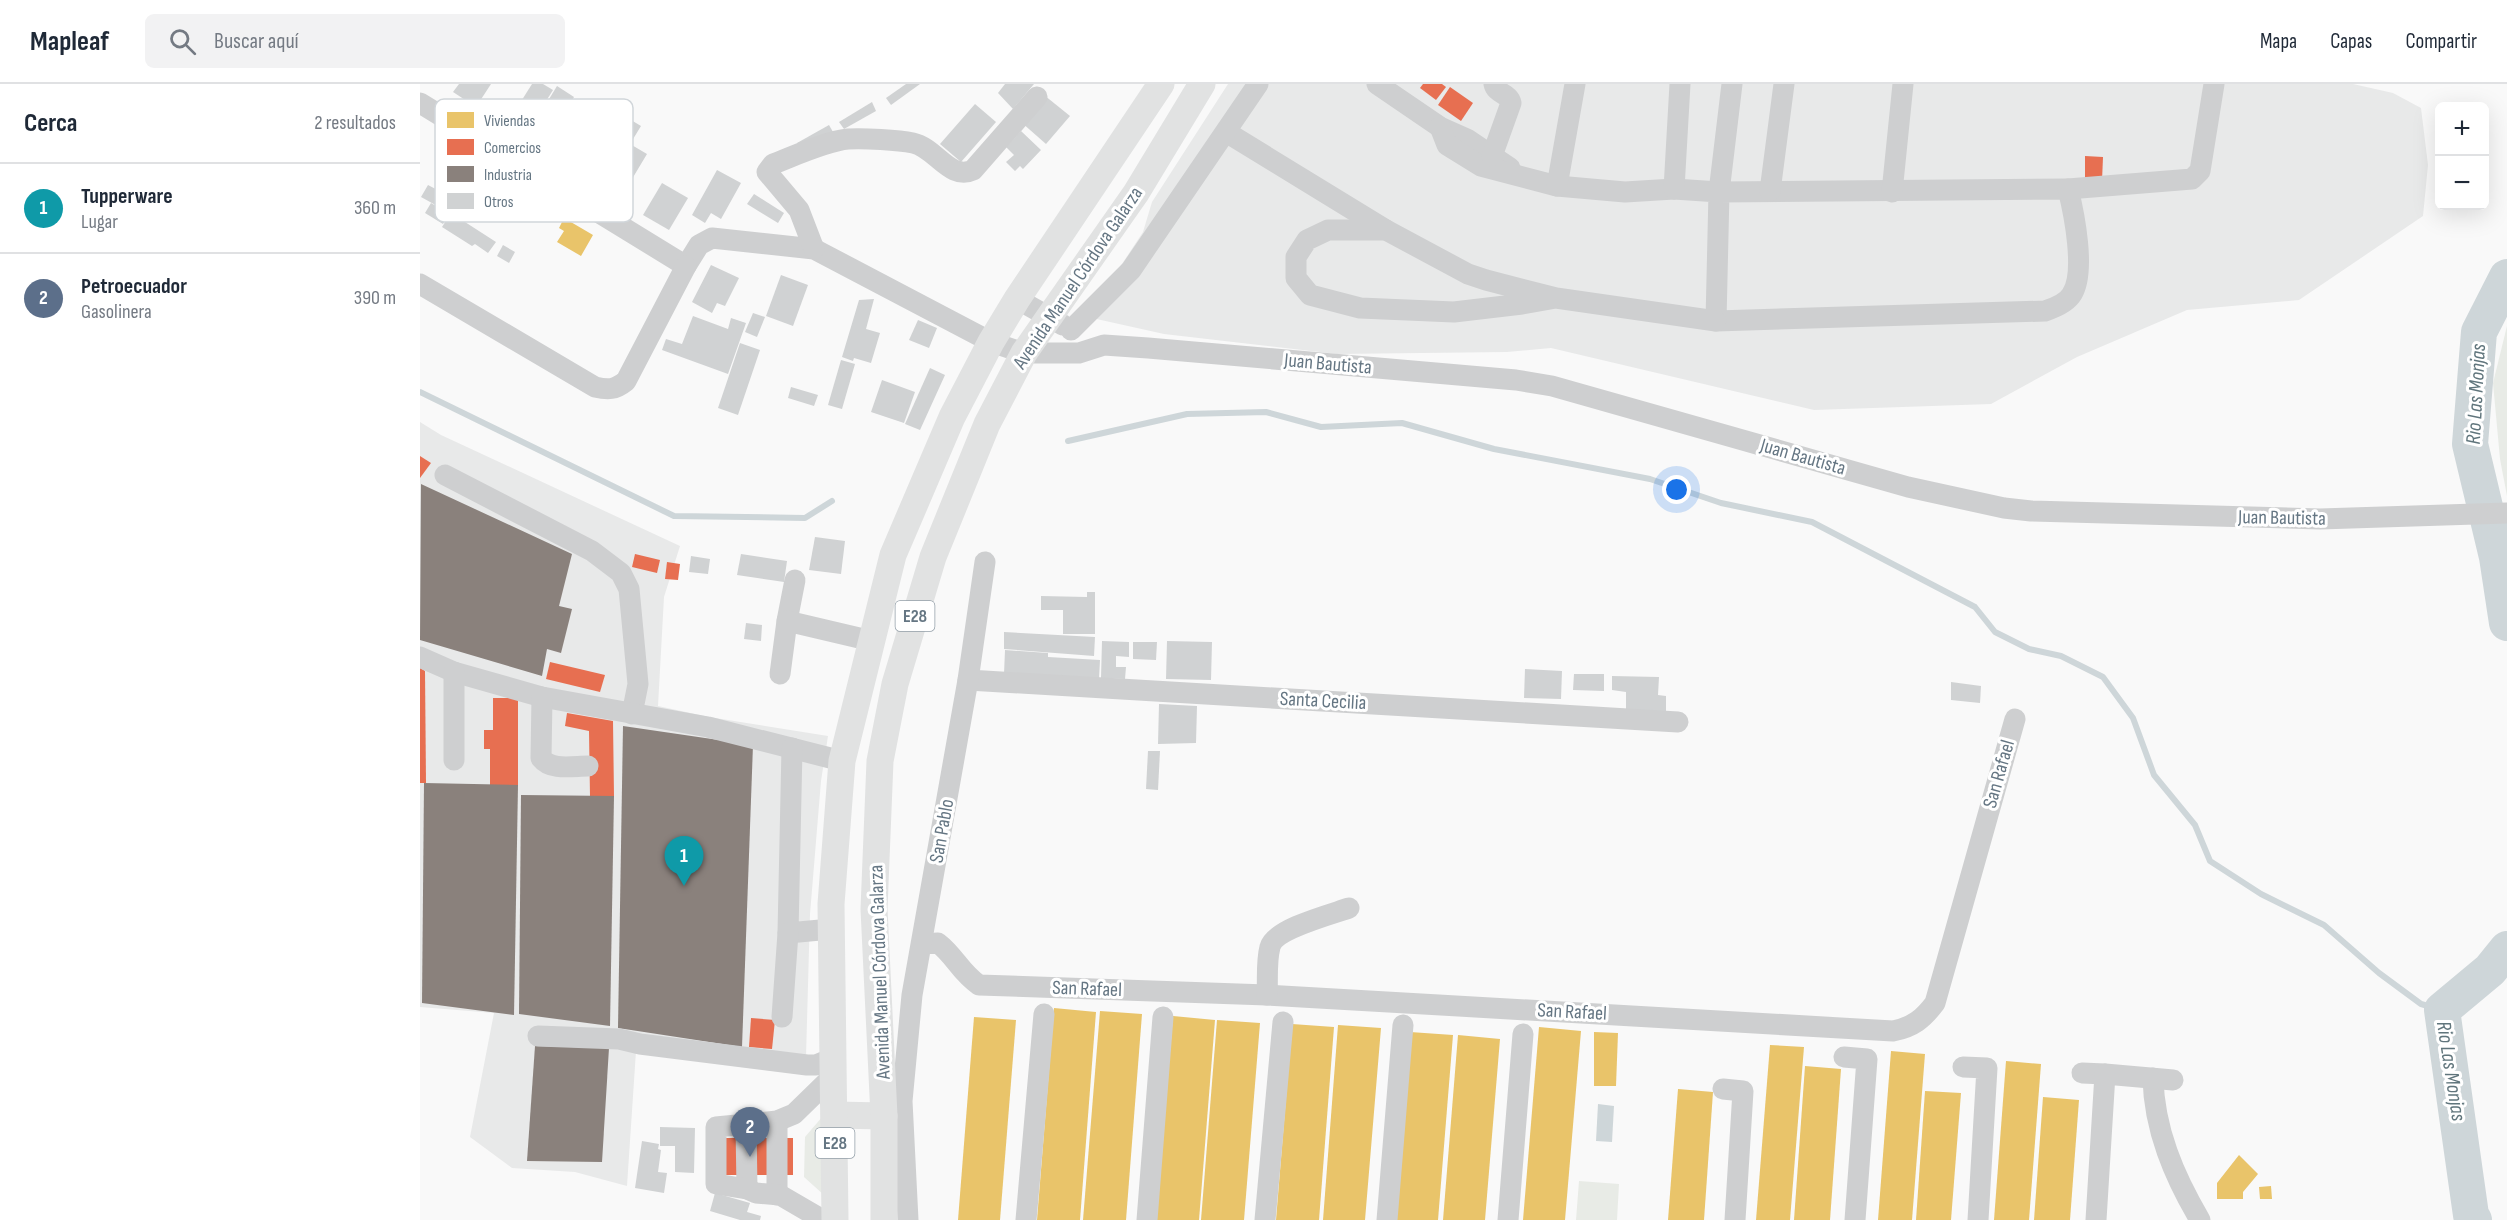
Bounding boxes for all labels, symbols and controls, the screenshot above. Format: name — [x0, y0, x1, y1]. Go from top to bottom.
search box — [145, 14, 565, 68]
text: Mapleaf — [30, 25, 109, 58]
icon: search — [166, 25, 199, 58]
text: Buscar aquí — [214, 28, 299, 55]
text: Mapa — [2260, 29, 2297, 54]
text: Capas — [2330, 29, 2372, 54]
text: Compartir — [2405, 29, 2477, 54]
legend — [435, 99, 633, 222]
map controls — [2435, 102, 2489, 210]
button: + — [2435, 102, 2489, 156]
text: Cerca — [24, 108, 77, 139]
text: 2 resultados — [314, 111, 396, 135]
text: Viviendas — [484, 112, 535, 131]
text: Comercios — [484, 139, 541, 158]
button: − — [2435, 156, 2489, 210]
text: Industria — [484, 166, 532, 185]
street label: Avenida Manuel Córdova Galarza — [1008, 182, 1148, 374]
text: Tupperware — [81, 183, 173, 210]
text: Otros — [484, 193, 514, 212]
text: 1 — [40, 196, 47, 220]
text: 360 m — [354, 196, 396, 220]
text: Lugar — [81, 210, 118, 234]
text: Petroecuador — [81, 273, 187, 300]
text: 2 — [39, 286, 48, 310]
text: 390 m — [354, 286, 396, 310]
text: Gasolinera — [81, 300, 152, 324]
water label: Rio Las Monjas — [2461, 342, 2491, 445]
street label: Juan Bautista — [1282, 348, 1373, 380]
street label: Juan Bautista — [1757, 433, 1848, 481]
your location — [1662, 475, 1691, 504]
street label: Juan Bautista — [2237, 505, 2326, 531]
road number: E28 — [896, 601, 934, 631]
street label: Santa Cecilia — [1279, 687, 1367, 715]
street label: San Rafael — [1978, 737, 2020, 811]
street label: San Pablo — [925, 797, 959, 865]
pin: 1 — [664, 836, 704, 886]
street label: Avenida Manuel Córdova Galarza — [864, 864, 896, 1081]
street label: San Rafael — [1052, 976, 1122, 1002]
street label: San Rafael — [1537, 998, 1607, 1026]
water label: Rio Las Monjas — [2431, 1019, 2471, 1123]
pin: 2 — [730, 1108, 770, 1157]
road number: E28 — [816, 1128, 854, 1158]

